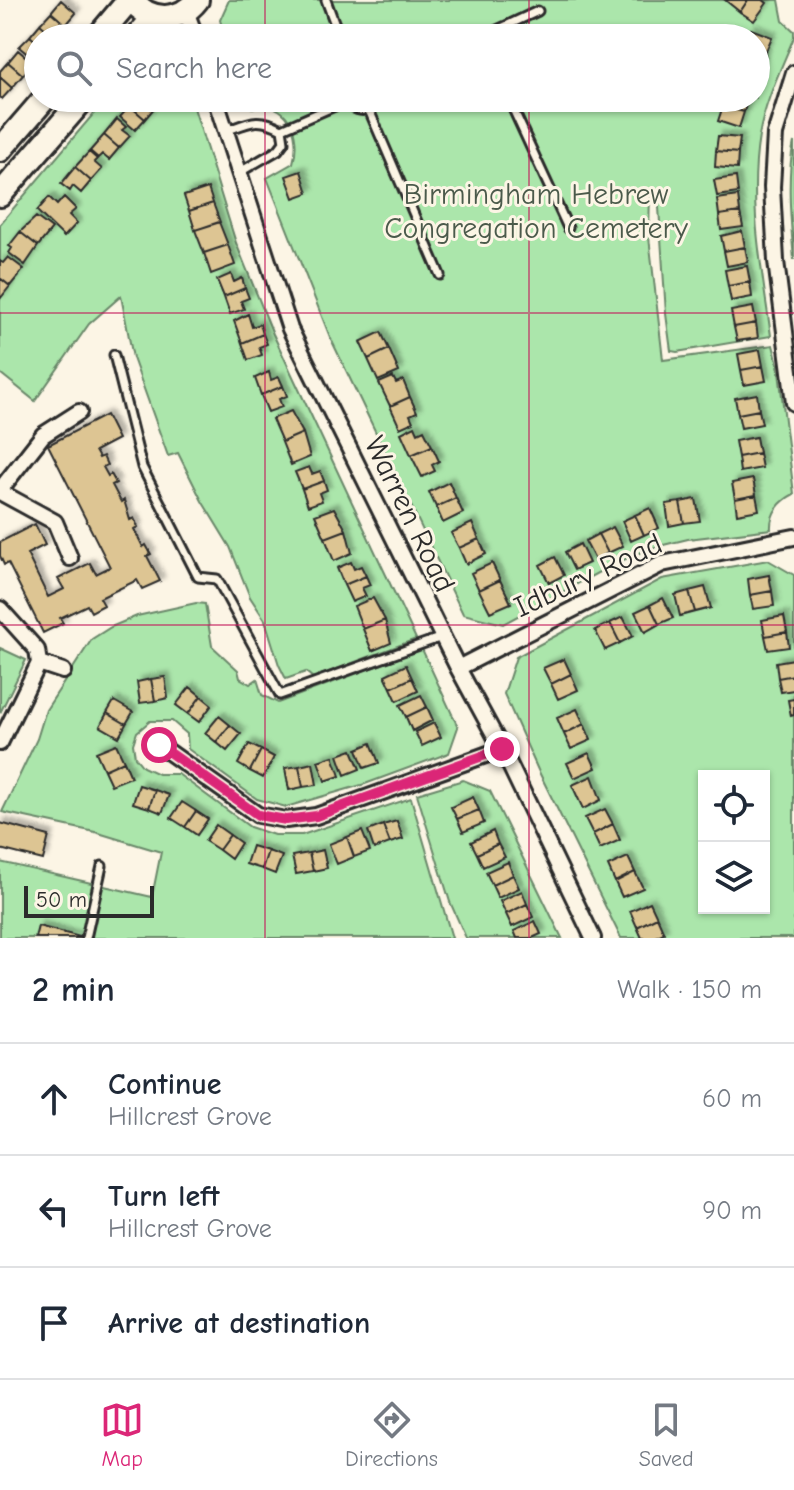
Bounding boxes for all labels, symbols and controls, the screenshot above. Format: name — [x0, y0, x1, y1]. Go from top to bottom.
search box — [24, 24, 770, 112]
icon: search — [52, 46, 96, 90]
text: Search here — [116, 51, 272, 86]
park label: Birmingham Hebrew Congregation Cemetery — [384, 177, 688, 246]
street label: Warren Road — [357, 431, 462, 598]
street label: Idbury Road — [509, 526, 668, 625]
route start — [141, 727, 177, 763]
route end — [484, 731, 520, 767]
map controls — [698, 770, 770, 914]
button: locate — [698, 770, 770, 842]
button: layers — [698, 842, 770, 914]
scale bar — [24, 882, 154, 918]
text: 50 m — [36, 887, 87, 913]
text: 2 min — [32, 970, 115, 1010]
text: Walk · 150 m — [617, 975, 762, 1005]
text: Continue — [108, 1067, 222, 1102]
icon: ahead — [32, 1077, 76, 1121]
text: 60 m — [702, 1084, 762, 1114]
text: Hillcrest Grove — [108, 1102, 272, 1132]
text: Turn left — [108, 1179, 220, 1214]
icon: left — [32, 1189, 76, 1233]
text: 90 m — [702, 1196, 762, 1226]
text: Hillcrest Grove — [108, 1214, 272, 1244]
icon: arrive — [32, 1301, 76, 1345]
text: Arrive at destination — [108, 1306, 370, 1341]
tab: Map — [100, 1398, 144, 1472]
tab: Directions — [345, 1398, 438, 1472]
tab: Saved — [639, 1398, 694, 1472]

